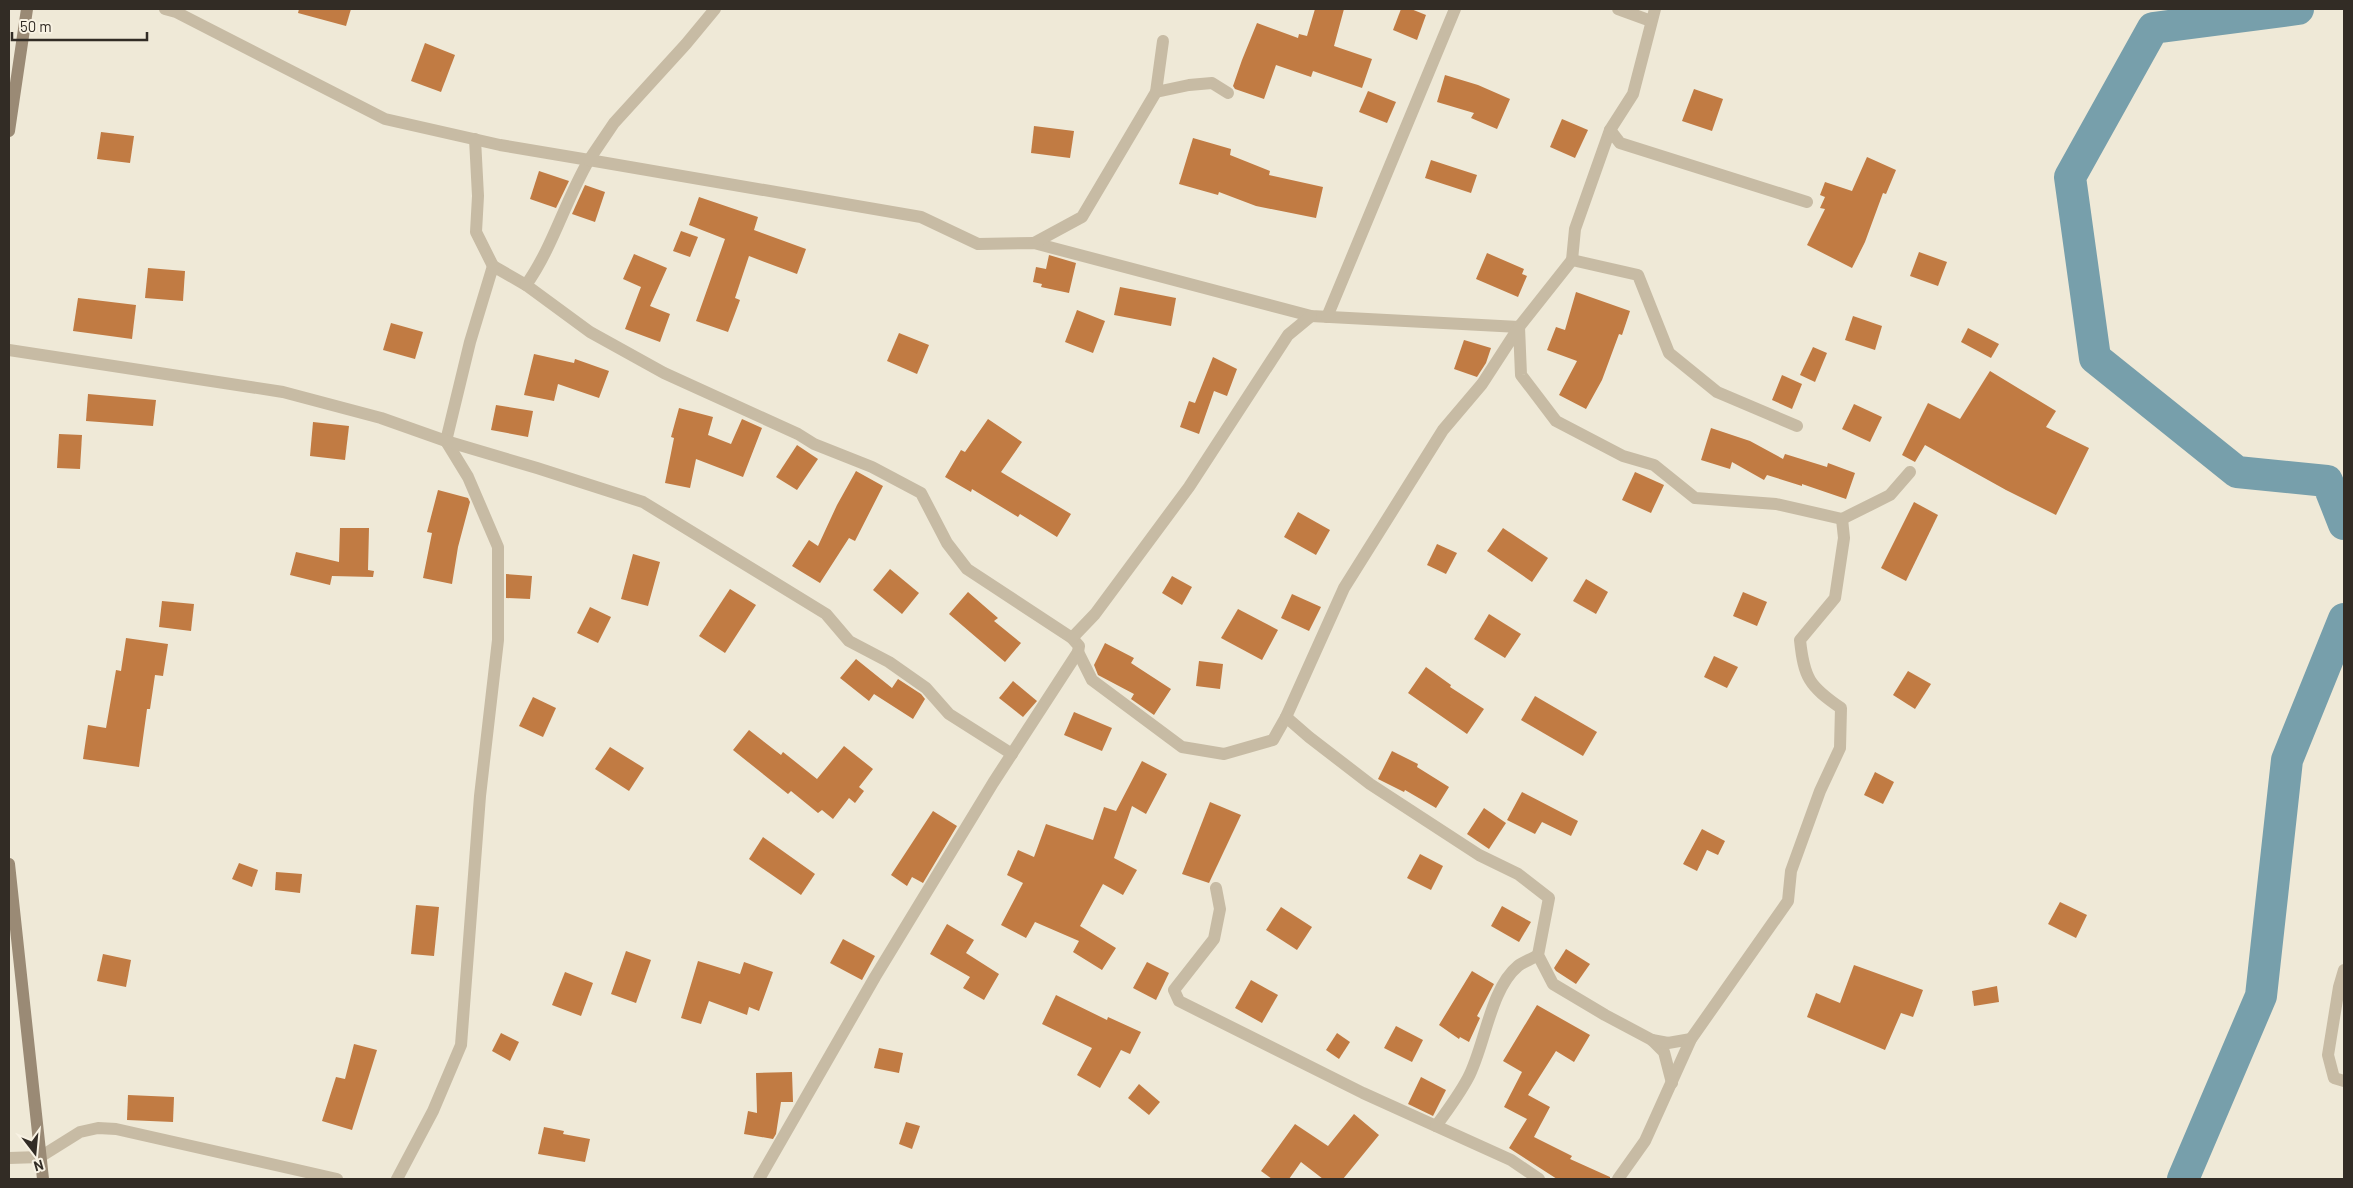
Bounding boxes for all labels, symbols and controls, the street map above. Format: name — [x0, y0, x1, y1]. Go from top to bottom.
scale bar — [12, 10, 148, 42]
text: 50 m — [20, 17, 52, 35]
north arrow — [10, 1128, 60, 1178]
text: N — [32, 1157, 46, 1175]

